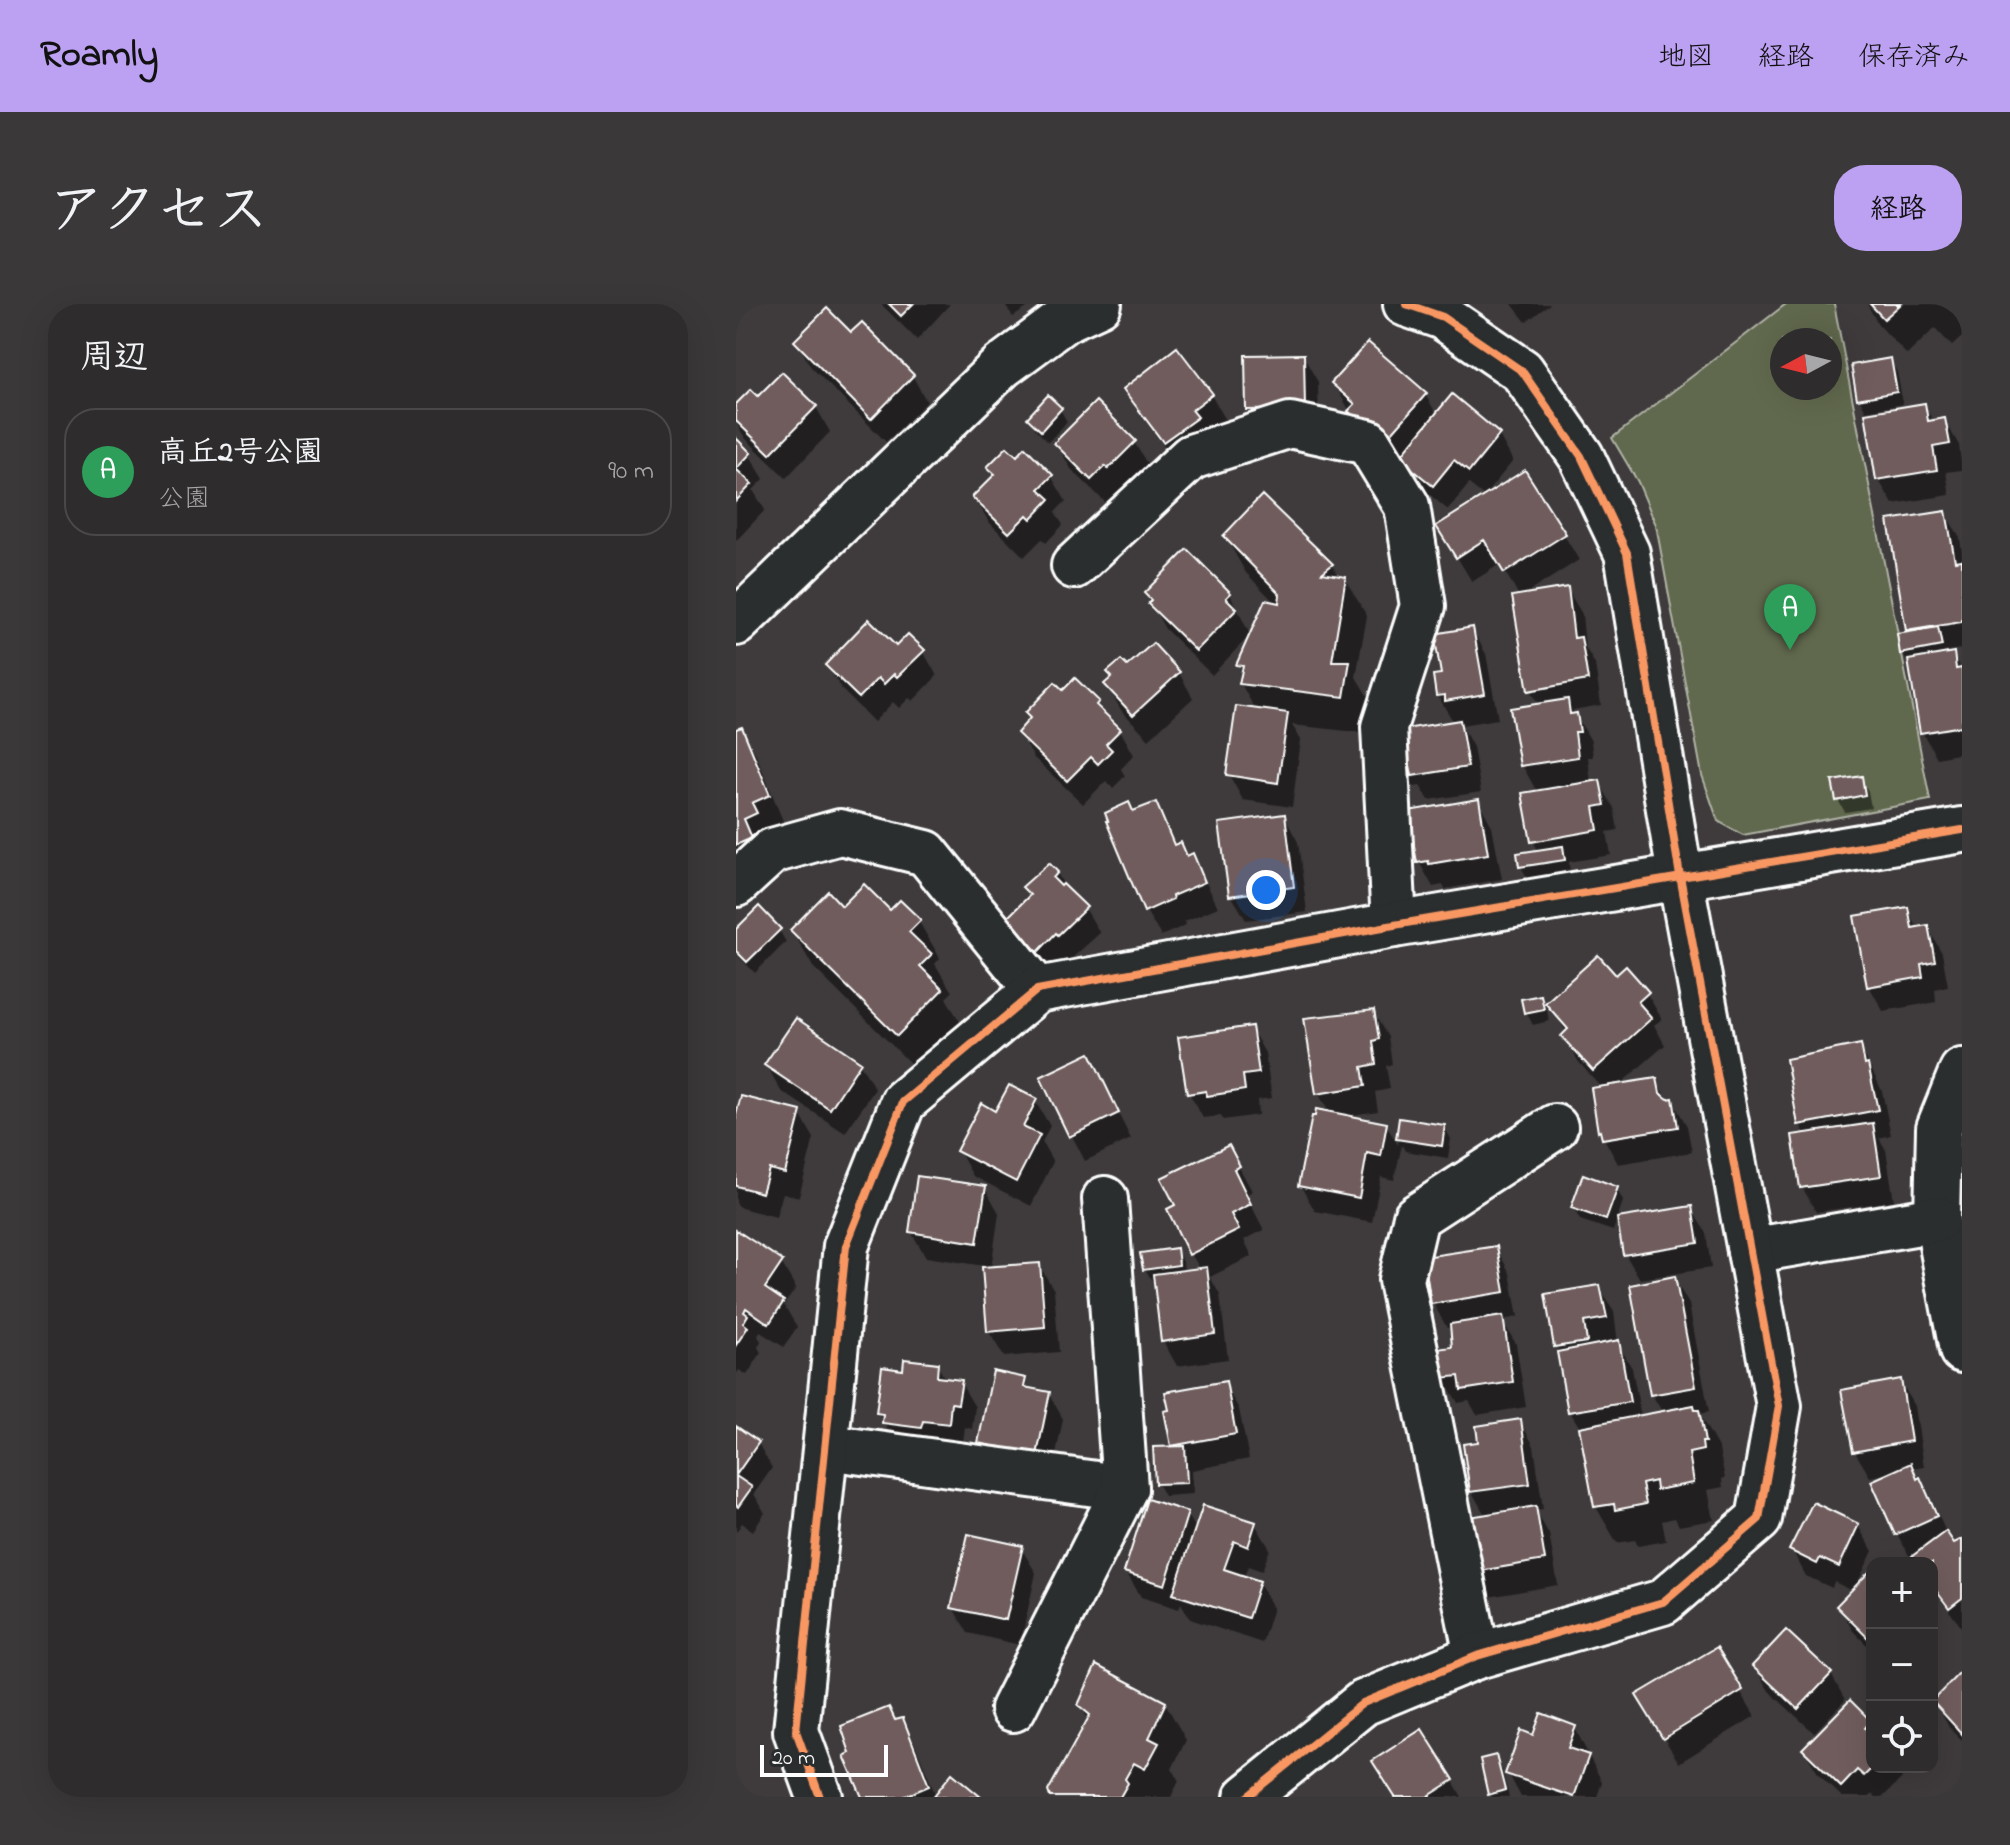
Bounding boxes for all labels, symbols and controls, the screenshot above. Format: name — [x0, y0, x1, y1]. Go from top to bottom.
text: Roamly — [40, 28, 158, 84]
text: 地図 — [1658, 38, 1714, 79]
text: 経路 — [1758, 38, 1814, 79]
text: 保存済み — [1858, 38, 1970, 79]
button: 経路 — [1834, 165, 1962, 251]
text: アクセス — [48, 173, 269, 254]
north arrow — [1770, 328, 1842, 400]
text: 周辺 — [80, 334, 148, 384]
text: 高丘2号公園 — [158, 432, 323, 476]
text: A — [100, 453, 116, 491]
text: 90 m — [608, 453, 654, 491]
text: 公園 — [158, 481, 210, 519]
pin: A — [1764, 584, 1816, 650]
your location — [1246, 870, 1286, 910]
map controls — [1866, 1557, 1938, 1773]
button: + — [1866, 1557, 1938, 1629]
button: − — [1866, 1629, 1938, 1701]
button: locate — [1866, 1701, 1938, 1773]
scale bar — [760, 1741, 888, 1777]
text: 20 m — [772, 1743, 815, 1775]

